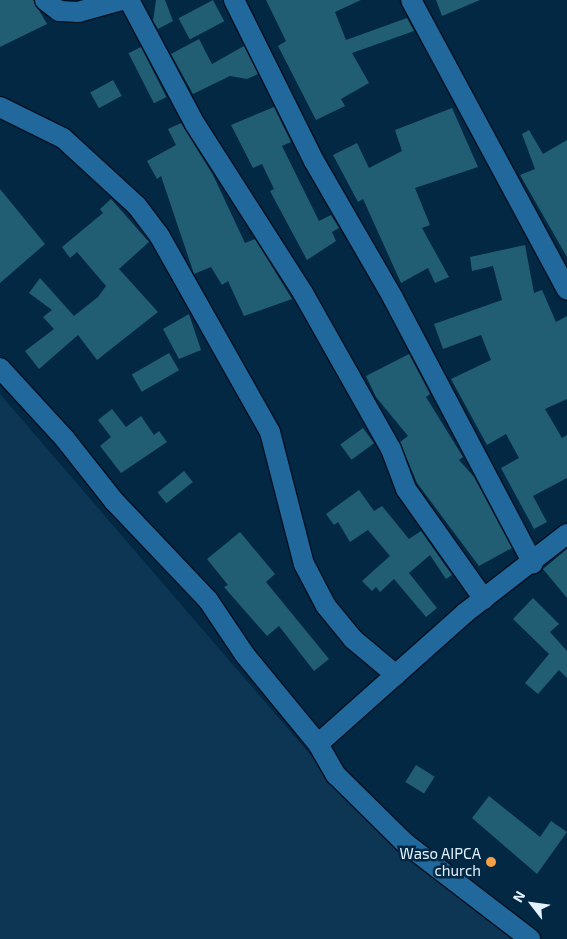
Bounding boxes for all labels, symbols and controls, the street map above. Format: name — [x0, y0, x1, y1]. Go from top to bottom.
place label: Waso AIPCA church — [399, 844, 481, 879]
marker: Waso AIPCA church — [485, 856, 497, 868]
north arrow — [507, 879, 557, 929]
text: N — [509, 888, 528, 905]

